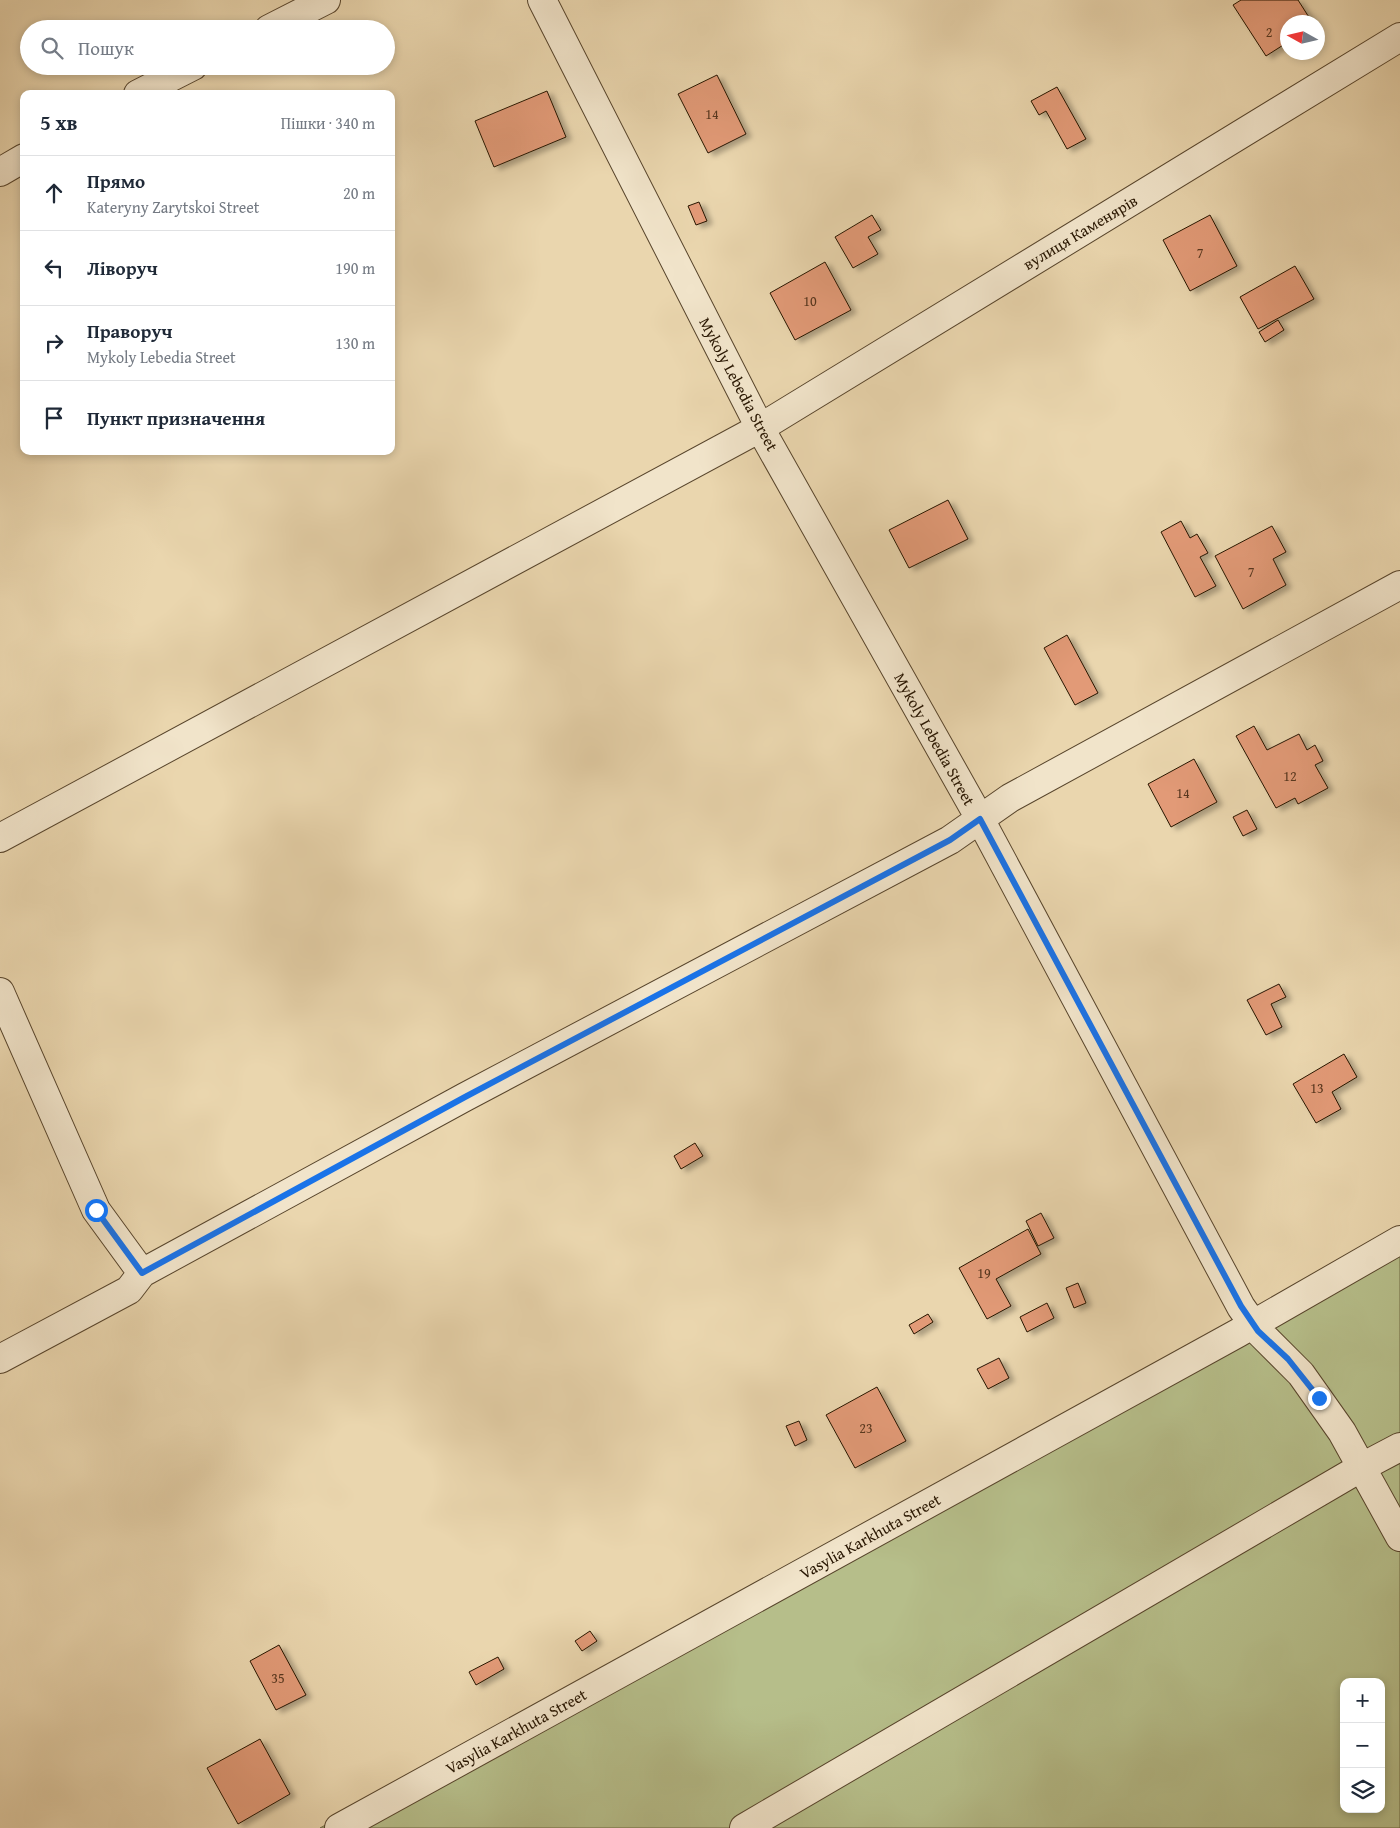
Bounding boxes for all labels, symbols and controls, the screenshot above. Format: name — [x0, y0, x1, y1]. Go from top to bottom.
north arrow — [1280, 15, 1325, 60]
search box — [20, 20, 395, 75]
house number: 2 — [1266, 22, 1272, 42]
icon: search — [38, 34, 66, 62]
text: Пошук — [78, 34, 134, 62]
house number: 14 — [705, 104, 719, 124]
text: 5 хв — [40, 107, 78, 138]
text: Пішки · 340 m — [281, 111, 375, 135]
text: Прямо — [87, 167, 145, 195]
icon: ahead — [40, 179, 68, 207]
text: 20 m — [343, 181, 375, 205]
street label: вулиця Каменярів — [1018, 188, 1142, 276]
text: Kateryny Zarytskoi Street — [87, 195, 259, 219]
house number: 7 — [1197, 243, 1204, 263]
icon: left — [40, 254, 68, 282]
text: Ліворуч — [87, 254, 158, 282]
text: 190 m — [335, 256, 375, 280]
house number: 10 — [803, 291, 817, 311]
street label: Mykoly Lebedia Street — [693, 313, 785, 456]
text: Праворуч — [87, 317, 172, 345]
icon: right — [40, 329, 68, 357]
text: 130 m — [335, 331, 375, 355]
text: Mykoly Lebedia Street — [87, 345, 236, 369]
icon: arrive — [40, 404, 68, 432]
text: Пункт призначення — [87, 404, 265, 432]
house number: 7 — [1248, 562, 1255, 582]
street label: Mykoly Lebedia Street — [888, 668, 982, 810]
house number: 12 — [1283, 766, 1297, 786]
house number: 14 — [1176, 783, 1190, 803]
house number: 13 — [1310, 1078, 1324, 1098]
route start — [85, 1199, 108, 1222]
house number: 19 — [977, 1263, 991, 1283]
route end — [1308, 1387, 1331, 1410]
house number: 23 — [859, 1418, 873, 1438]
street label: Vasylia Karkhuta Street — [795, 1487, 945, 1585]
house number: 35 — [271, 1668, 285, 1688]
map controls — [1340, 1678, 1385, 1813]
button: + — [1340, 1678, 1385, 1723]
street label: Vasylia Karkhuta Street — [441, 1682, 591, 1780]
button: − — [1340, 1723, 1385, 1768]
button: layers — [1340, 1768, 1385, 1813]

